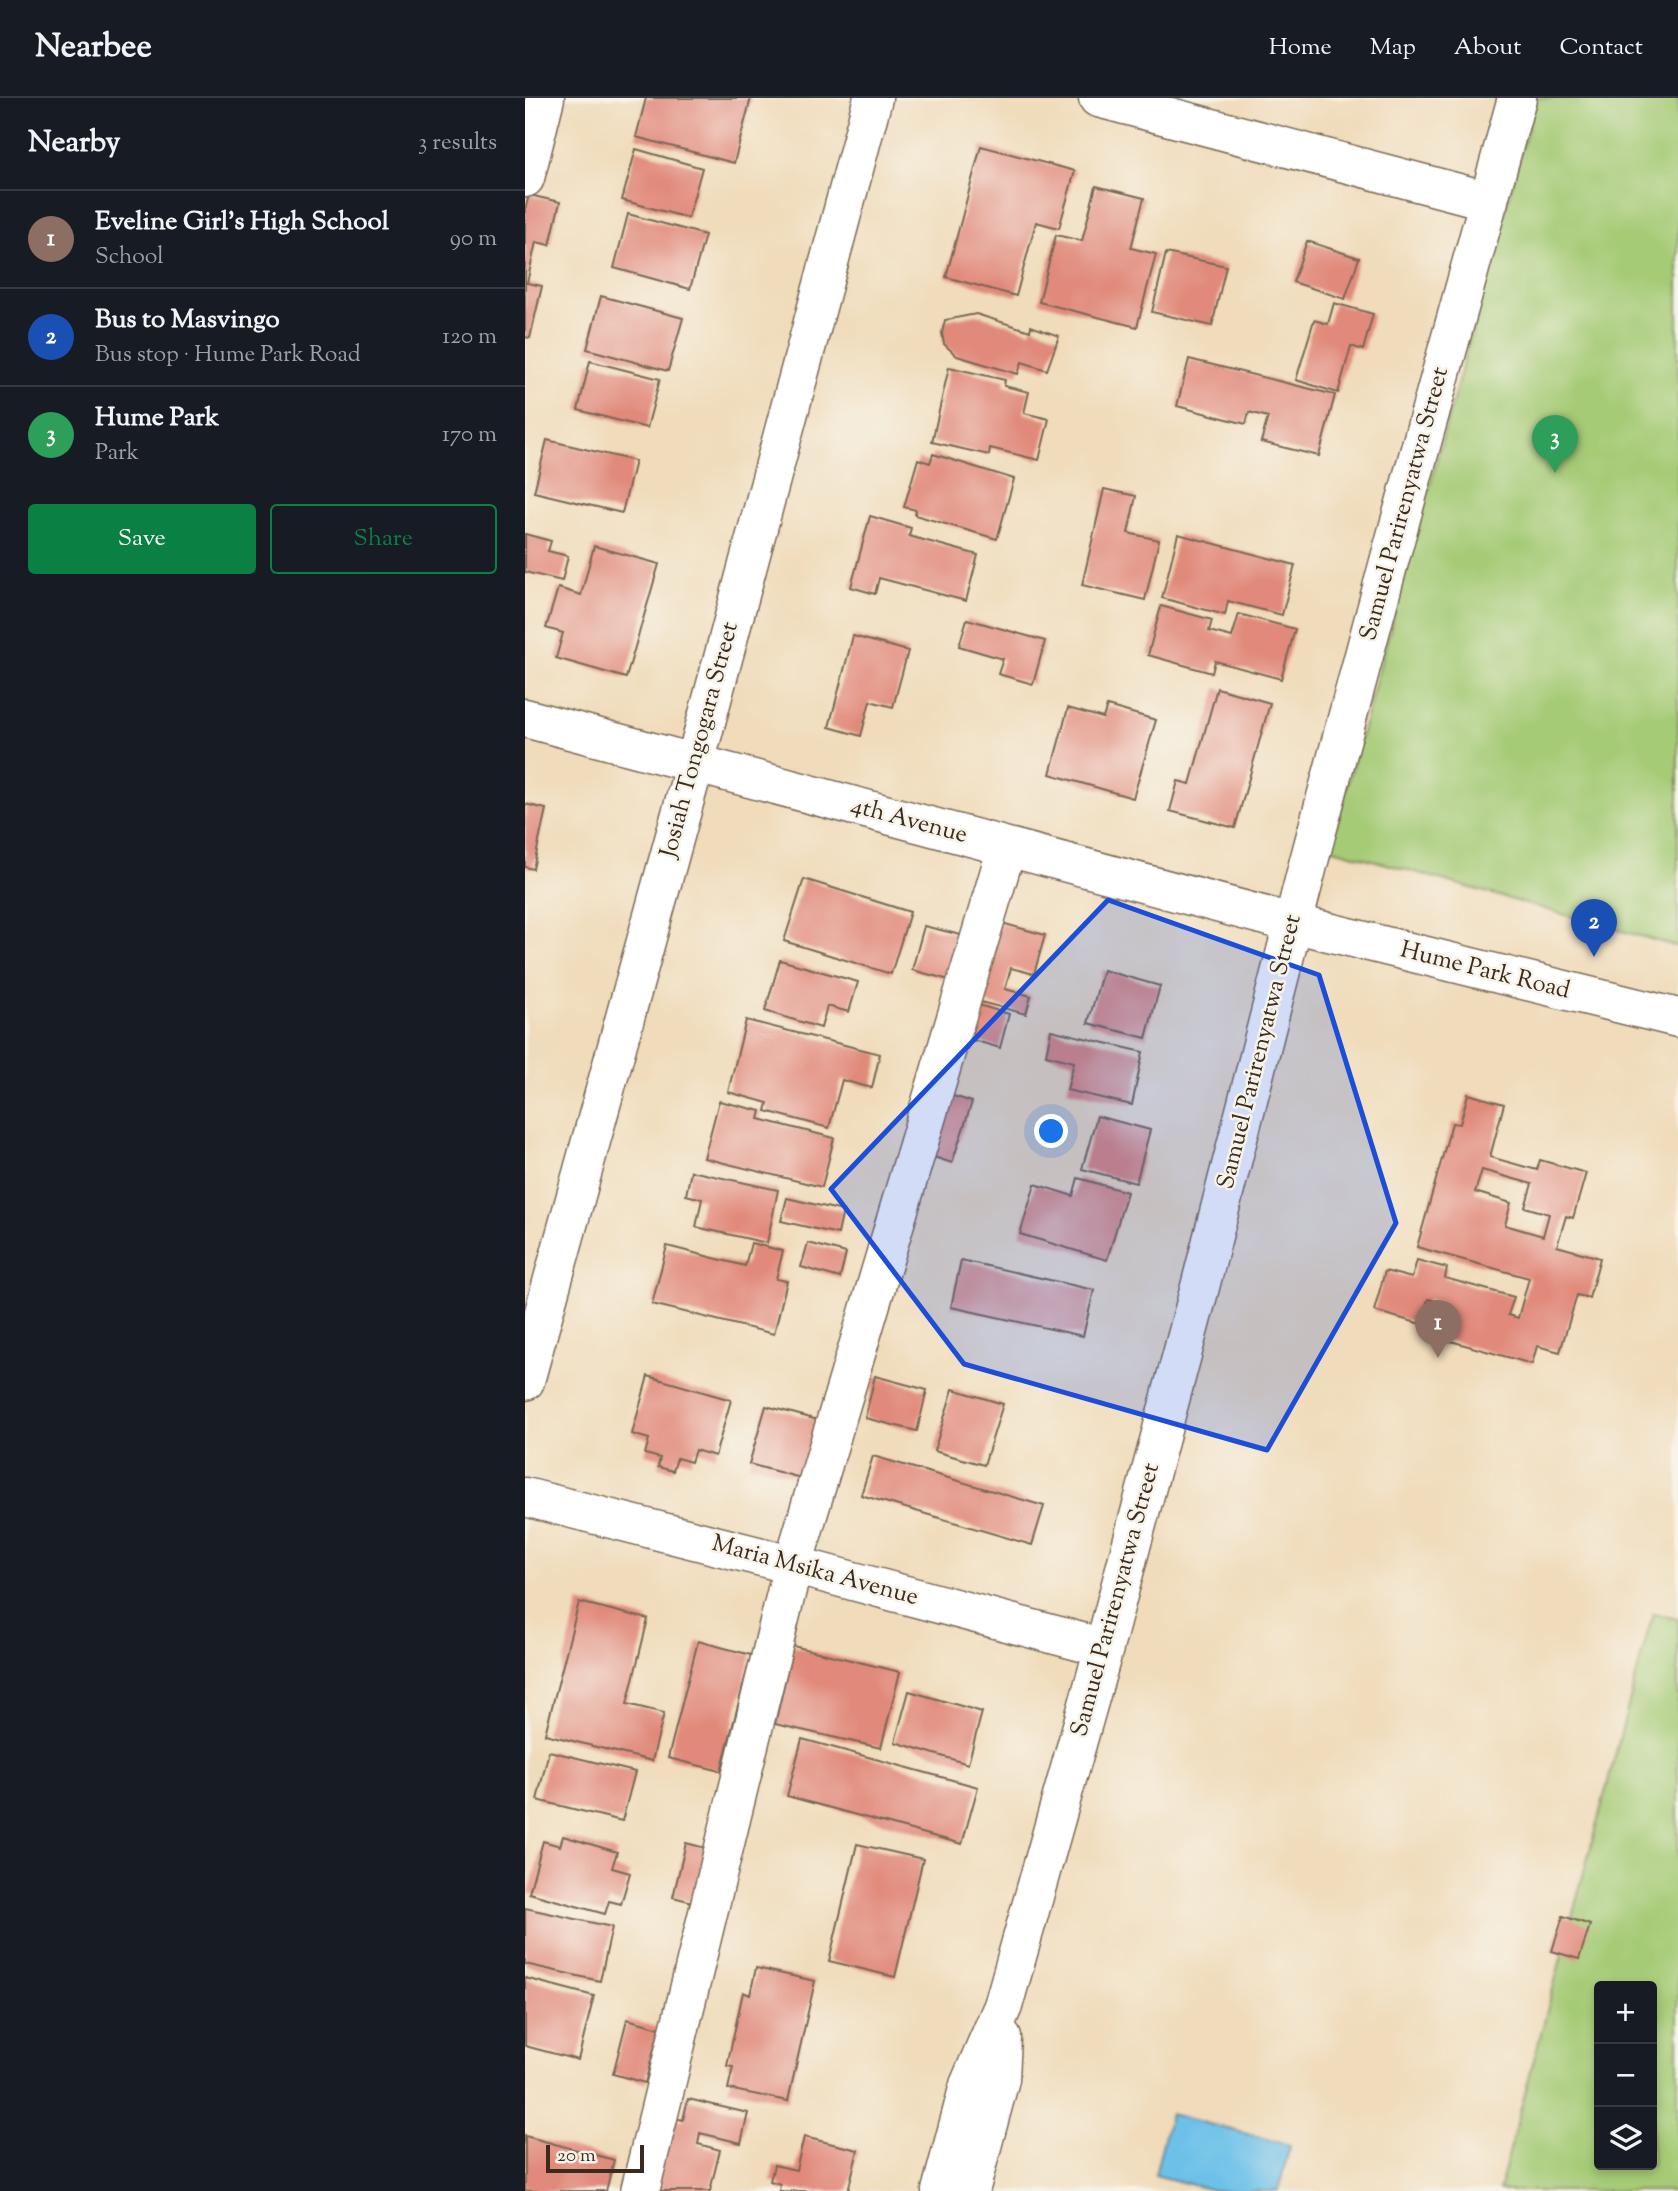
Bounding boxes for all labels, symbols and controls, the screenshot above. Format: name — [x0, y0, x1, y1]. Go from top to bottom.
text: Nearbee — [35, 24, 152, 72]
text: Home — [1269, 31, 1332, 65]
text: Map — [1370, 31, 1416, 65]
text: About — [1454, 31, 1521, 65]
text: Contact — [1559, 31, 1643, 65]
text: Nearby — [28, 122, 120, 165]
text: 3 results — [418, 127, 497, 160]
text: Eveline Girl's High School — [95, 204, 389, 241]
text: 1 — [47, 223, 55, 256]
text: 90 m — [450, 223, 497, 256]
text: School — [95, 241, 164, 274]
text: Bus to Masvingo — [95, 302, 280, 339]
text: 2 — [46, 321, 56, 354]
text: 120 m — [442, 321, 497, 354]
text: Bus stop · Hume Park Road — [95, 339, 361, 372]
street label: Samuel Parirenyatwa Street — [1352, 363, 1458, 645]
text: Hume Park — [95, 400, 219, 437]
pin: 3 — [1532, 415, 1578, 473]
text: 3 — [46, 419, 56, 452]
text: 170 m — [442, 419, 497, 452]
text: Park — [95, 437, 139, 470]
button: Save — [28, 504, 256, 574]
button: Share — [270, 504, 497, 574]
street label: Josiah Tongogara Street — [652, 618, 748, 864]
street label: 4th Avenue — [847, 789, 971, 853]
pin: 2 — [1571, 899, 1617, 957]
street label: Samuel Parirenyatwa Street — [1209, 911, 1311, 1193]
street label: Hume Park Road — [1397, 933, 1574, 1009]
your location — [1034, 1114, 1068, 1148]
pin: 1 — [1415, 1300, 1461, 1358]
street label: Samuel Parirenyatwa Street — [1063, 1459, 1169, 1741]
street label: Maria Msika Avenue — [708, 1527, 922, 1615]
map controls — [1594, 1981, 1657, 2170]
button: + — [1594, 1981, 1657, 2044]
button: − — [1594, 2044, 1657, 2107]
button: layers — [1594, 2107, 1657, 2170]
scale bar — [546, 2142, 644, 2174]
text: 20 m — [557, 2143, 596, 2170]

